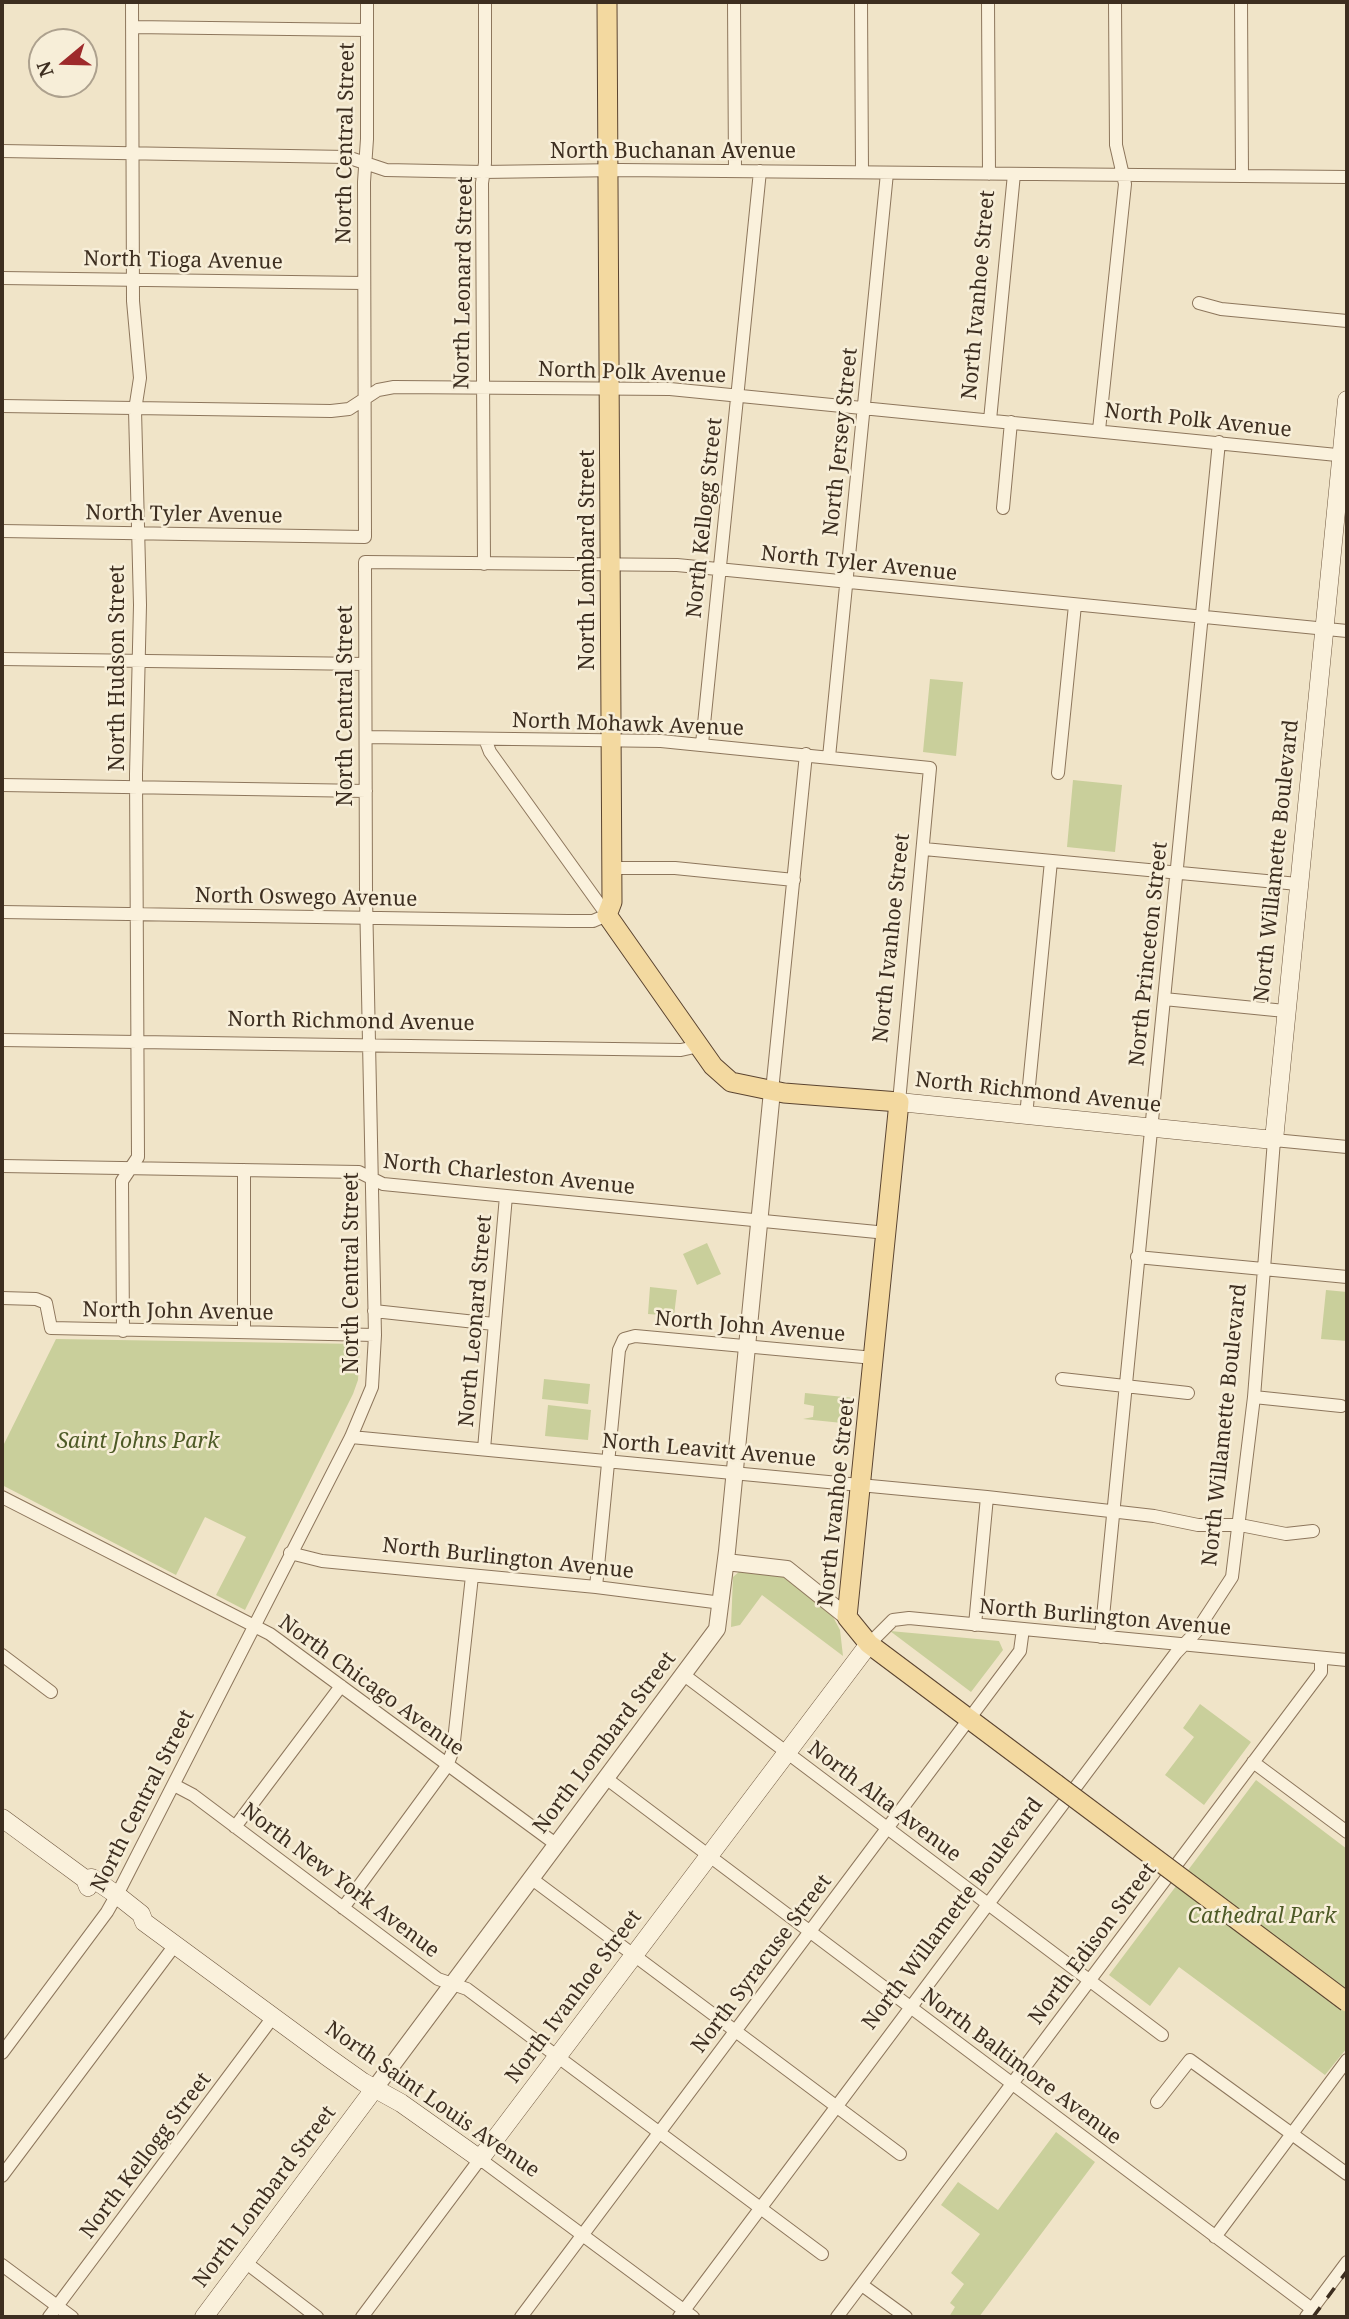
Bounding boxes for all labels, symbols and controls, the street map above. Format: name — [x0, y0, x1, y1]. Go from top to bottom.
north arrow — [28, 28, 98, 98]
street label: North Central Street — [332, 42, 360, 244]
text: N — [30, 58, 60, 81]
street label: North Buchanan Avenue — [550, 139, 796, 165]
street label: North Leonard Street — [450, 176, 478, 390]
street label: North Ivanhoe Street — [957, 189, 1001, 401]
street label: North Tioga Avenue — [83, 247, 283, 275]
street label: North Jersey Street — [819, 346, 863, 538]
street label: North Polk Avenue — [537, 357, 727, 389]
street label: North Polk Avenue — [1103, 399, 1293, 443]
street label: North Kellogg Street — [682, 416, 728, 620]
street label: North Lombard Street — [575, 450, 601, 670]
street label: North Tyler Avenue — [85, 501, 283, 529]
street label: North Tyler Avenue — [760, 541, 958, 587]
street label: North Hudson Street — [105, 565, 131, 771]
street label: North Central Street — [333, 605, 359, 807]
street label: North Mohawk Avenue — [512, 708, 744, 742]
street label: North Willamette Boulevard — [1250, 718, 1304, 1004]
street label: North Ivanhoe Street — [868, 832, 916, 1044]
street label: North Princeton Street — [1125, 840, 1173, 1068]
street label: North Oswego Avenue — [195, 883, 417, 913]
street label: North Richmond Avenue — [227, 1007, 475, 1037]
street label: North Richmond Avenue — [914, 1068, 1162, 1118]
street label: North Charleston Avenue — [382, 1149, 636, 1201]
street label: North Central Street — [339, 1172, 365, 1374]
street label: North Leonard Street — [454, 1214, 498, 1428]
street label: North Willamette Boulevard — [1198, 1282, 1252, 1568]
street label: North John Avenue — [82, 1298, 274, 1326]
street label: North John Avenue — [654, 1306, 846, 1348]
street label: North Ivanhoe Street — [813, 1396, 861, 1608]
park label: Saint Johns Park — [57, 1429, 219, 1455]
street label: North Leavitt Avenue — [601, 1429, 817, 1473]
street label: North Burlington Avenue — [381, 1533, 635, 1585]
street label: North Burlington Avenue — [978, 1594, 1232, 1642]
street label: North Chicago Avenue — [273, 1610, 469, 1762]
street label: North Lombard Street — [528, 1647, 682, 1839]
street label: North Central Street — [86, 1706, 200, 1896]
street label: North Alta Avenue — [802, 1736, 966, 1868]
street label: North Willamette Boulevard — [857, 1793, 1049, 2035]
street label: North New York Avenue — [236, 1798, 444, 1964]
street label: North Edison Street — [1024, 1858, 1162, 2030]
street label: North Syracuse Street — [687, 1870, 837, 2058]
park label: Cathedral Park — [1188, 1904, 1336, 1930]
street label: North Ivanhoe Street — [501, 1905, 647, 2089]
street label: North Baltimore Avenue — [916, 1984, 1126, 2150]
street label: North Saint Louis Avenue — [320, 2016, 544, 2184]
street label: North Kellogg Street — [75, 2068, 217, 2244]
street label: North Lombard Street — [188, 2101, 342, 2293]

